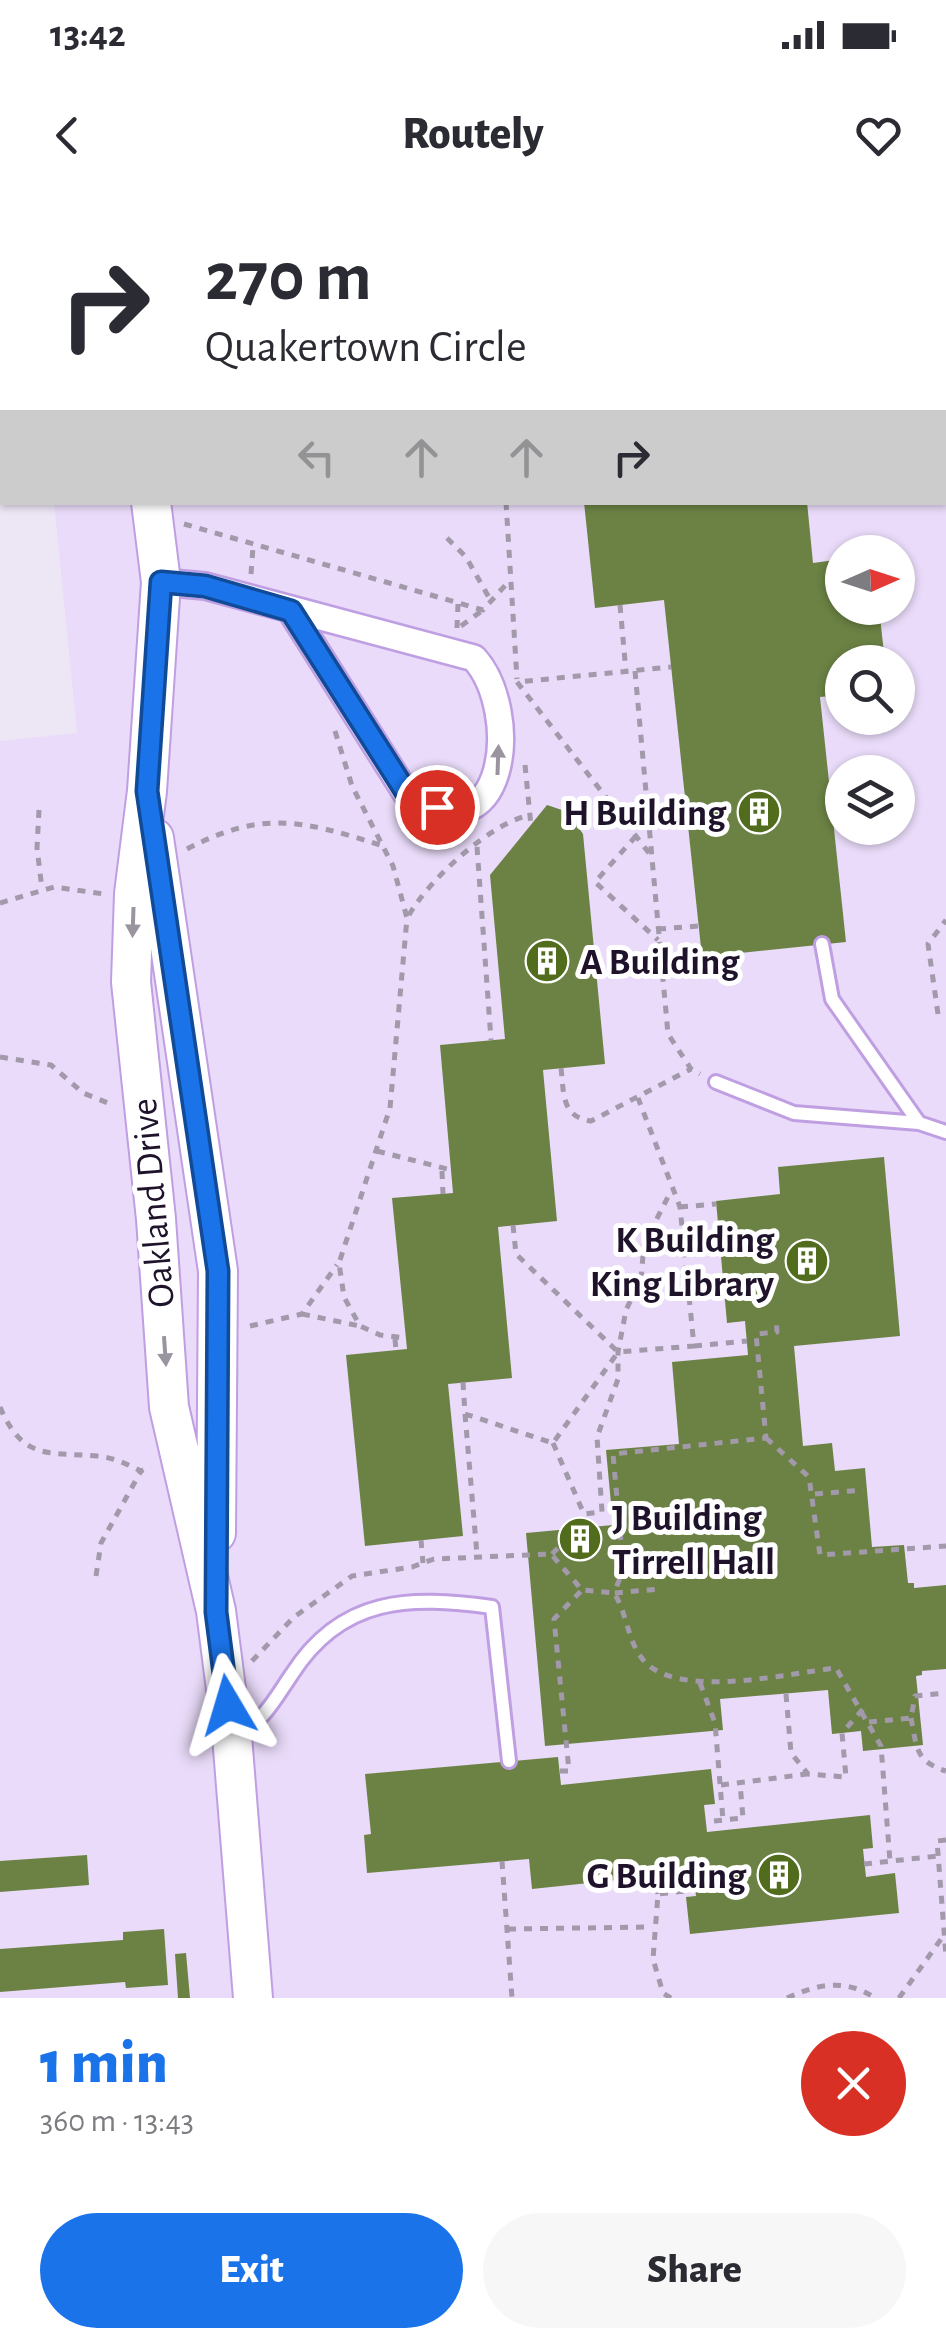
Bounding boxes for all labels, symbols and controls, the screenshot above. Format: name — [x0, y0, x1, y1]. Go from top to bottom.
text: 13:42 — [50, 16, 126, 54]
icon: back — [40, 108, 95, 163]
icon: heart — [851, 108, 906, 163]
text: Routely — [402, 112, 544, 157]
icon: right — [40, 240, 170, 370]
text: 270 m — [205, 243, 372, 313]
text: Quakertown Circle — [205, 325, 527, 370]
icon: left — [289, 430, 344, 485]
icon: ahead — [394, 430, 449, 485]
icon: ahead — [499, 430, 554, 485]
icon: right — [604, 430, 659, 485]
north arrow — [825, 535, 915, 625]
map controls — [825, 535, 915, 845]
button: search — [825, 645, 915, 735]
one-way arrow — [490, 743, 506, 775]
button: layers — [825, 755, 915, 845]
pin — [395, 765, 480, 850]
icon: arrive — [410, 780, 465, 835]
building icon: H Building — [736, 789, 782, 835]
place label: H Building — [563, 795, 727, 833]
one-way arrow — [125, 907, 141, 939]
building icon: A Building — [524, 938, 570, 984]
place label: A Building — [580, 944, 740, 982]
street label: Oakland Drive — [126, 1096, 182, 1309]
place label: K Building King Library — [590, 1222, 775, 1304]
building icon: K Building King Library — [784, 1238, 830, 1284]
one-way arrow — [157, 1335, 173, 1367]
place label: J Building Tirrell Hall — [612, 1500, 775, 1582]
building icon: J Building Tirrell Hall — [557, 1516, 603, 1562]
position arrow — [176, 1653, 280, 1757]
building icon: G Building — [756, 1852, 802, 1898]
place label: G Building — [587, 1858, 747, 1896]
button: close — [801, 2031, 906, 2136]
text: 1 min — [40, 2034, 168, 2094]
text: 360 m · 13:43 — [40, 2105, 194, 2137]
button: Exit — [40, 2213, 463, 2328]
button: Share — [483, 2213, 906, 2328]

